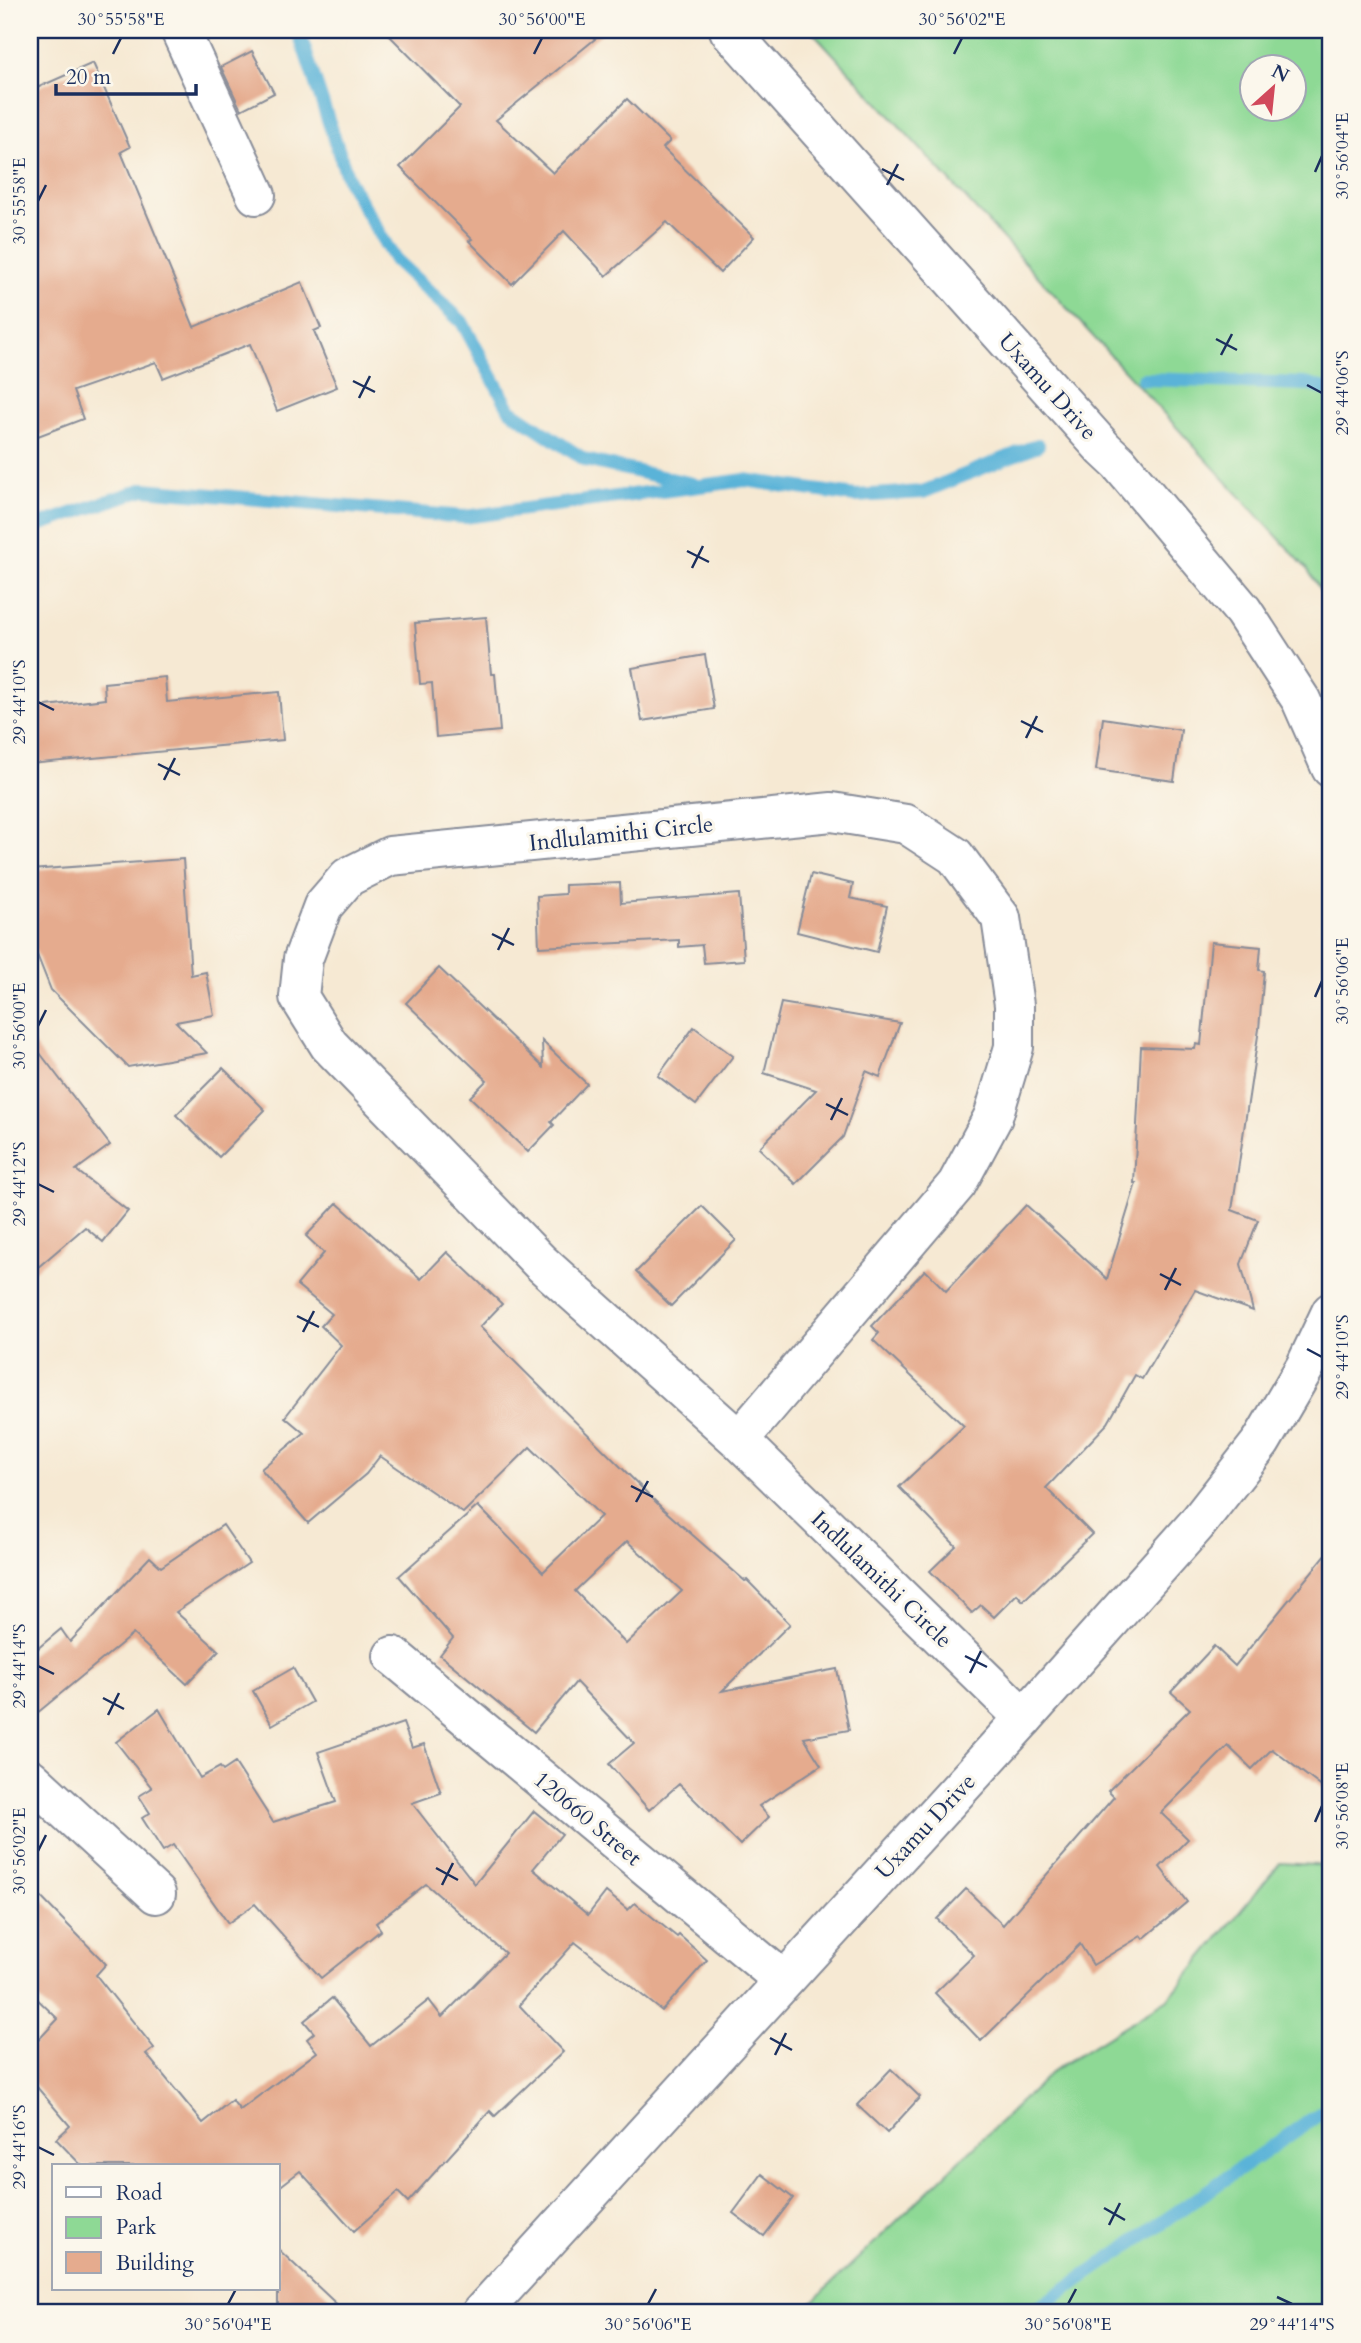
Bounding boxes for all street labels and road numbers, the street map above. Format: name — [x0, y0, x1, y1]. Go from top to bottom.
street label: Uxamu Drive — [991, 326, 1104, 447]
street label: Indlulamithi Circle — [527, 808, 715, 859]
street label: Indlulamithi Circle — [804, 1504, 959, 1655]
street label: 120660 Street — [527, 1764, 648, 1873]
street label: Uxamu Drive — [868, 1767, 982, 1886]

